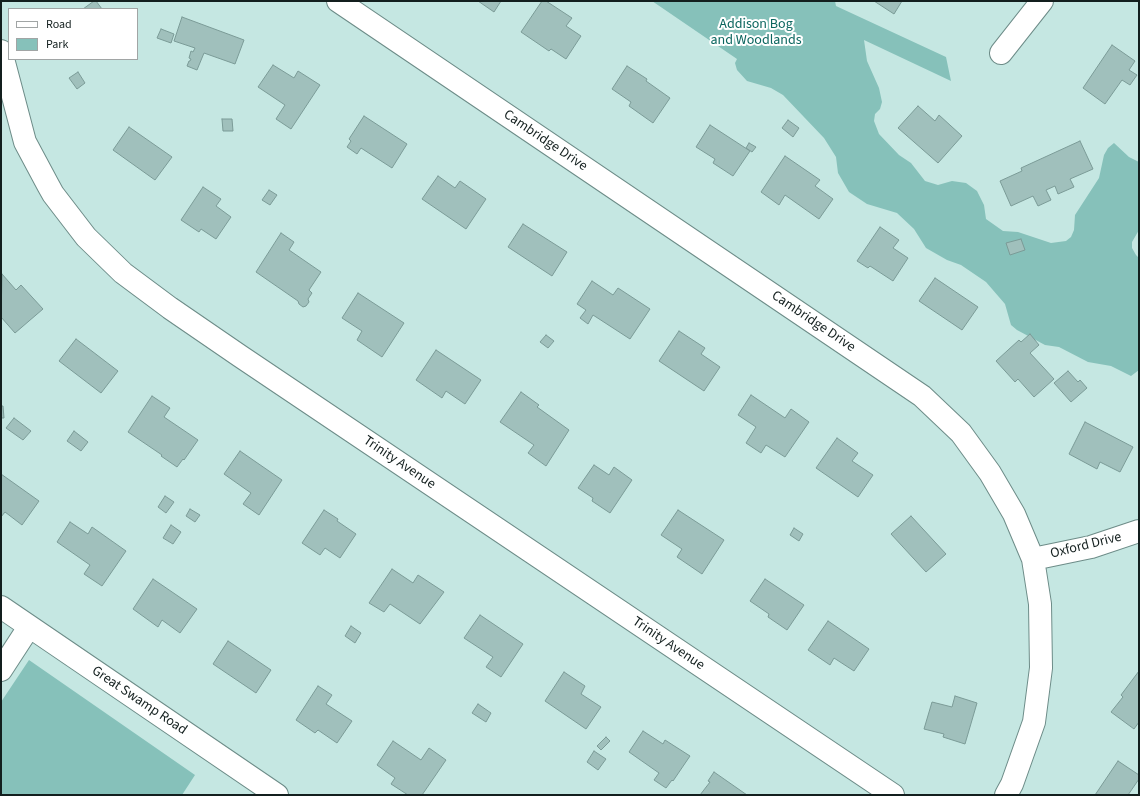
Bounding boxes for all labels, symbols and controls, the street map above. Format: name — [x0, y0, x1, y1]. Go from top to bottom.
legend — [8, 8, 138, 60]
text: Road — [46, 16, 72, 33]
park label: Addison Bog and Woodlands — [710, 17, 802, 50]
text: Park — [46, 36, 68, 53]
street label: Cambridge Drive — [500, 107, 590, 175]
street label: Cambridge Drive — [768, 288, 858, 356]
street label: Trinity Avenue — [360, 433, 438, 493]
street label: Oxford Drive — [1049, 529, 1123, 563]
street label: Trinity Avenue — [629, 614, 707, 674]
street label: Great Swamp Road — [88, 663, 190, 739]

